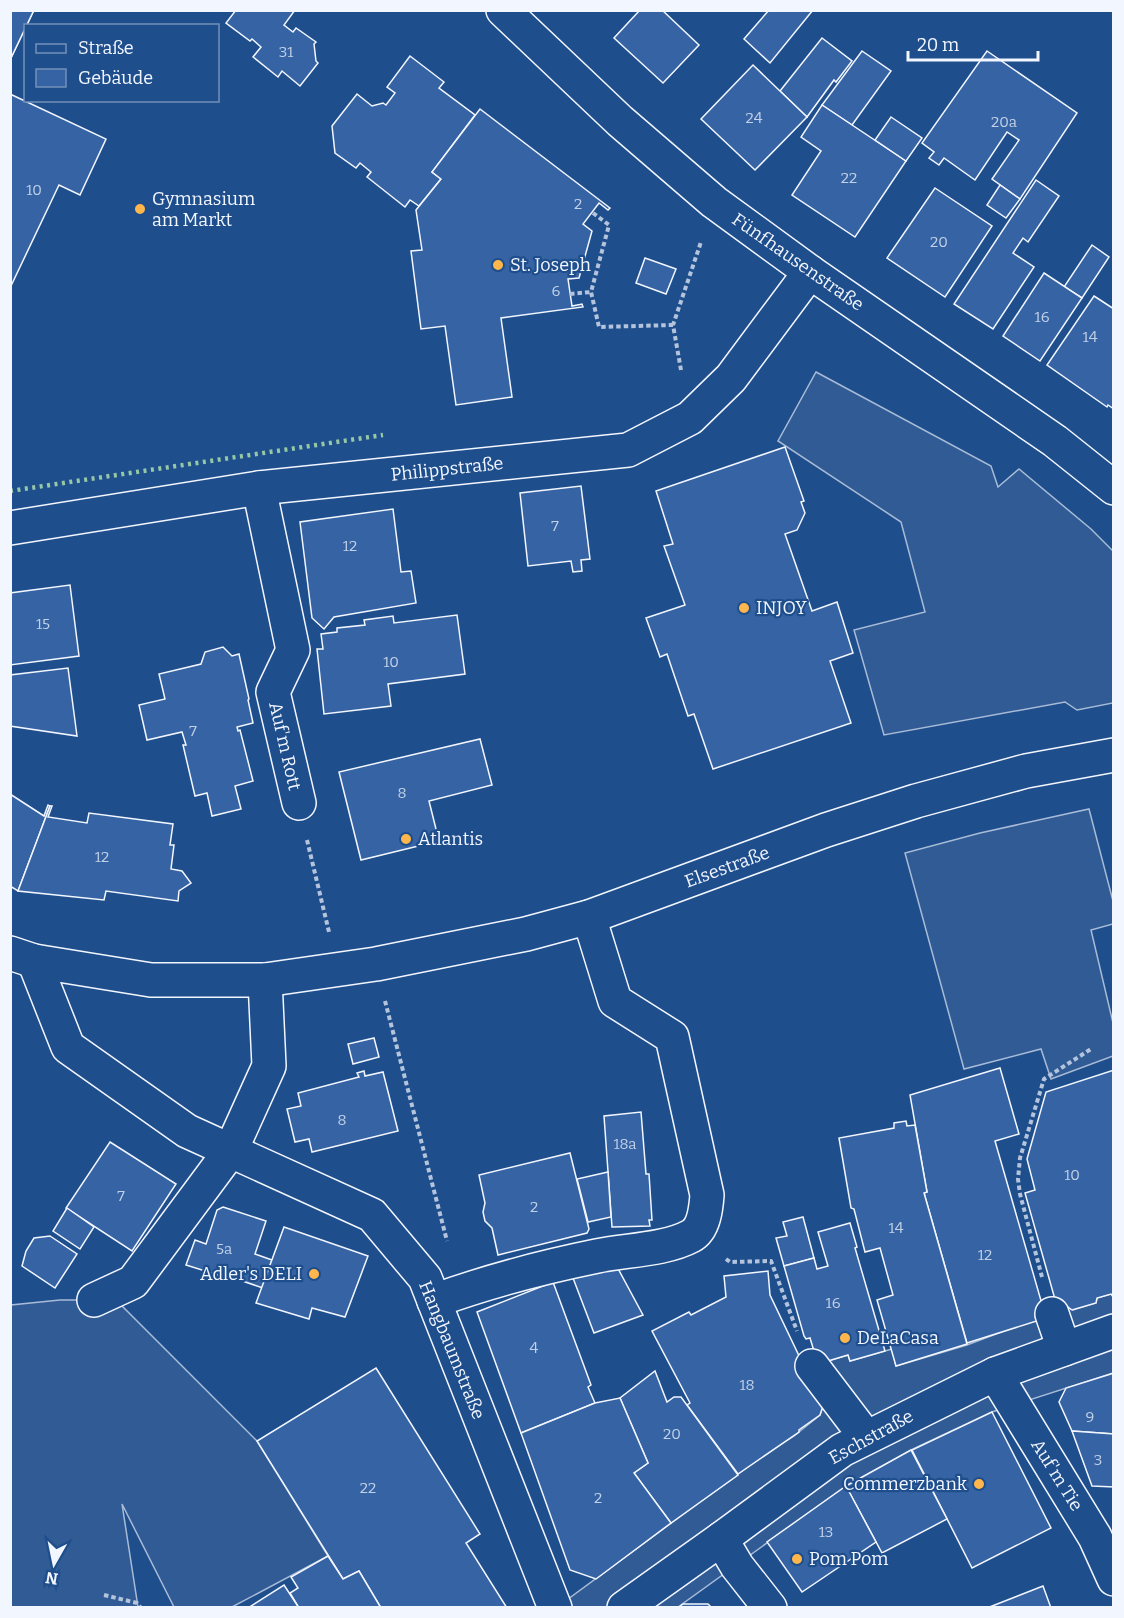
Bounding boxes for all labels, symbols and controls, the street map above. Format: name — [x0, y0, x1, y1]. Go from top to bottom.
legend — [24, 24, 219, 102]
scale bar — [908, 24, 1038, 62]
text: 20 m — [917, 34, 959, 56]
text: Straße — [78, 37, 134, 59]
house number: 31 — [279, 43, 293, 61]
text: Gebäude — [78, 67, 153, 89]
house number: 24 — [746, 109, 763, 127]
house number: 20a — [991, 113, 1017, 131]
house number: 22 — [841, 169, 857, 187]
house number: 10 — [26, 181, 42, 199]
place label: Gymnasium am Markt — [152, 188, 255, 231]
house number: 2 — [574, 195, 582, 213]
marker: Gymnasium am Markt — [133, 202, 147, 216]
street label: Fünfhausenstraße — [728, 208, 868, 316]
house number: 20 — [930, 233, 948, 251]
place label: St. Joseph — [510, 254, 591, 276]
marker: St. Joseph — [491, 258, 505, 272]
house number: 6 — [552, 282, 561, 300]
house number: 16 — [1035, 308, 1050, 326]
house number: 14 — [1083, 328, 1098, 346]
street label: Philippstraße — [390, 452, 504, 486]
house number: 7 — [551, 517, 559, 535]
house number: 12 — [343, 537, 357, 555]
place label: INJOY — [756, 597, 807, 619]
marker: INJOY — [737, 601, 751, 615]
house number: 15 — [36, 615, 50, 633]
house number: 10 — [383, 653, 399, 671]
street label: Auf'm Rott — [264, 700, 306, 793]
house number: 7 — [189, 722, 197, 740]
house number: 8 — [397, 784, 407, 802]
place label: Atlantis — [418, 828, 483, 850]
marker: Atlantis — [399, 832, 413, 846]
street label: Elsestraße — [682, 842, 772, 892]
house number: 12 — [95, 848, 109, 866]
house number: 8 — [337, 1111, 347, 1129]
house number: 18a — [614, 1135, 636, 1153]
house number: 10 — [1064, 1166, 1080, 1184]
house number: 7 — [117, 1187, 125, 1205]
house number: 2 — [530, 1198, 538, 1216]
house number: 14 — [889, 1219, 904, 1237]
house number: 5a — [216, 1240, 232, 1258]
house number: 12 — [978, 1246, 992, 1264]
place label: Adler's DELI — [200, 1263, 302, 1285]
marker: Adler's DELI — [307, 1267, 321, 1281]
street label: Hangbaumstraße — [414, 1278, 490, 1422]
house number: 16 — [826, 1294, 841, 1312]
place label: DeLaCasa — [857, 1327, 939, 1349]
marker: DeLaCasa — [838, 1331, 852, 1345]
house number: 4 — [530, 1339, 539, 1357]
house number: 18 — [739, 1376, 755, 1394]
street label: Eschstraße — [825, 1405, 917, 1469]
house number: 9 — [1086, 1408, 1094, 1426]
house number: 20 — [663, 1425, 681, 1443]
street label: Auf'm Tie — [1026, 1435, 1088, 1515]
house number: 3 — [1094, 1451, 1102, 1469]
place label: Commerzbank — [843, 1473, 968, 1495]
marker: Commerzbank — [972, 1477, 986, 1491]
house number: 22 — [360, 1479, 376, 1497]
house number: 2 — [594, 1489, 602, 1507]
house number: 13 — [819, 1523, 833, 1541]
north arrow — [24, 1534, 84, 1594]
place label: Pom Pom — [809, 1548, 889, 1570]
marker: Pom Pom — [790, 1552, 804, 1566]
text: N — [44, 1568, 59, 1589]

